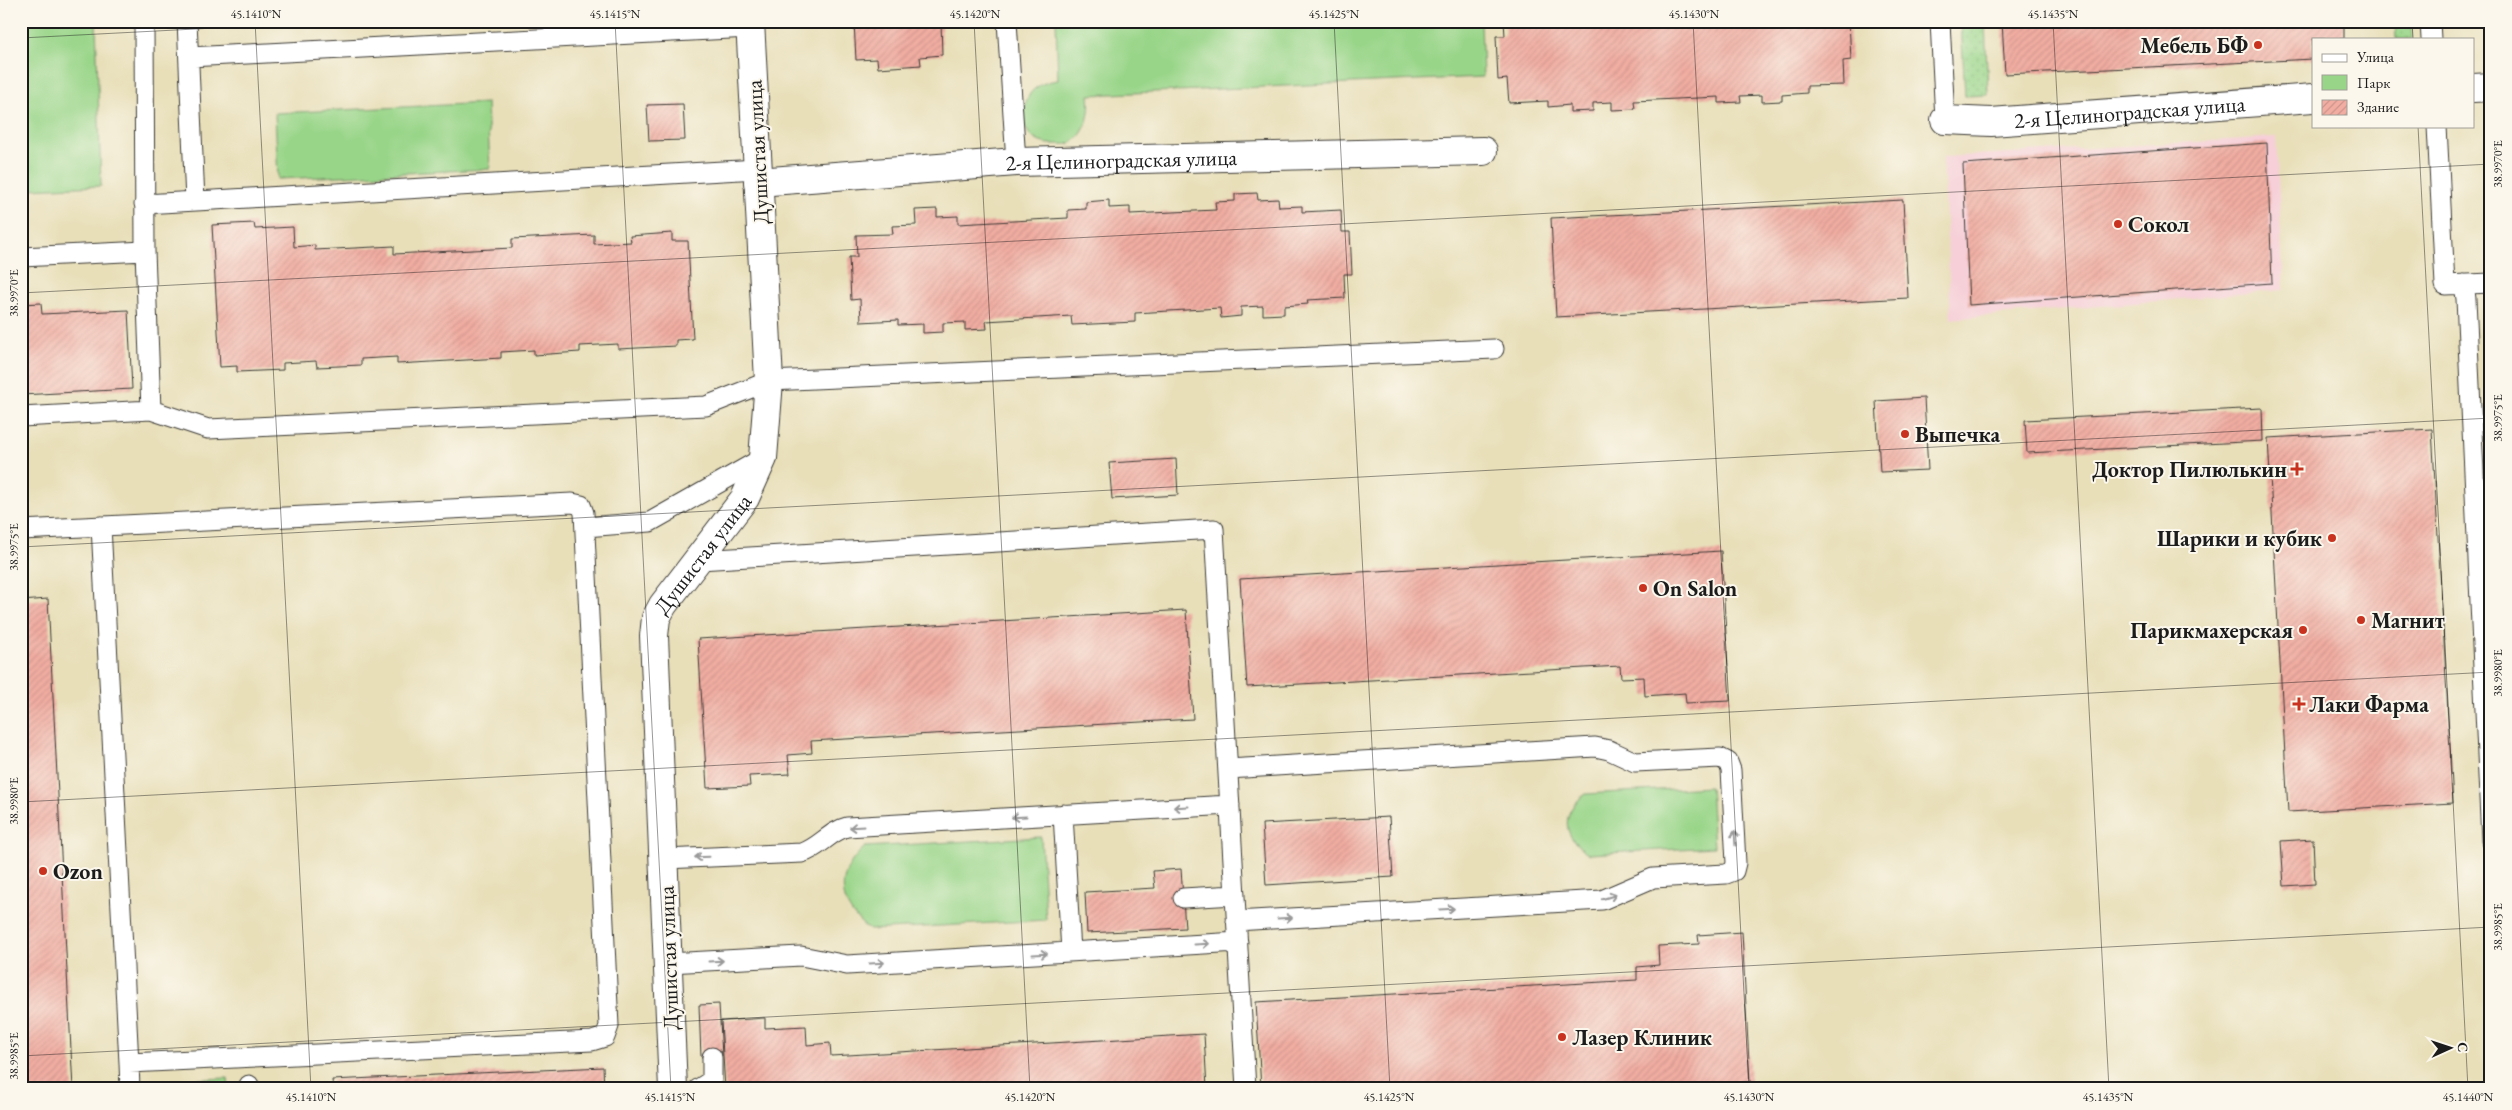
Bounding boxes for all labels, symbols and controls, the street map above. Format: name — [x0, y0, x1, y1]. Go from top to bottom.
text: 45.1410°N — [231, 6, 282, 22]
text: 45.1415°N — [590, 6, 641, 22]
text: 45.1420°N — [950, 6, 1001, 22]
text: 45.1425°N — [1309, 6, 1360, 22]
text: 45.1430°N — [1669, 6, 1720, 22]
text: 45.1435°N — [2028, 6, 2079, 22]
place label: Мебель БФ — [2140, 31, 2248, 60]
legend — [2312, 38, 2474, 128]
marker: Мебель БФ — [2252, 39, 2264, 51]
text: Улица — [2356, 47, 2394, 66]
text: Парк — [2357, 73, 2390, 92]
street label: Душистая улица — [739, 79, 776, 225]
street label: 2-я Целиноградская улица — [2013, 89, 2247, 135]
text: Здание — [2357, 97, 2399, 116]
text: 38.9970°E — [2490, 140, 2506, 188]
street label: 2-я Целиноградская улица — [1004, 143, 1238, 178]
place label: Сокол — [2128, 210, 2189, 239]
marker: Сокол — [2112, 218, 2124, 230]
text: 38.9970°E — [6, 269, 22, 317]
text: 38.9975°E — [2490, 394, 2506, 442]
place label: Выпечка — [1915, 420, 2000, 449]
marker: Выпечка — [1899, 428, 1911, 440]
place label: Доктор Пилюлькин — [2092, 455, 2287, 484]
marker: Доктор Пилюлькин — [2291, 463, 2303, 475]
street label: Душистая улица — [647, 488, 758, 620]
text: 38.9975°E — [6, 523, 22, 571]
place label: Шарики и кубик — [2157, 524, 2323, 553]
marker: Шарики и кубик — [2326, 532, 2338, 544]
place label: On Salon — [1653, 574, 1738, 603]
marker: On Salon — [1637, 582, 1649, 594]
place label: Магнит — [2371, 606, 2445, 635]
marker: Магнит — [2355, 614, 2367, 626]
place label: Парикмахерская — [2130, 616, 2293, 645]
marker: Парикмахерская — [2297, 624, 2309, 636]
text: 38.9980°E — [2490, 649, 2506, 697]
place label: Лаки Фарма — [2309, 690, 2429, 719]
marker: Лаки Фарма — [2293, 698, 2305, 710]
text: 38.9980°E — [6, 777, 22, 825]
one-way arrow — [1173, 803, 1189, 812]
one-way arrow — [1011, 812, 1027, 822]
one-way arrow — [849, 822, 865, 831]
one-way arrow — [1730, 831, 1739, 847]
one-way arrow — [694, 853, 710, 862]
place label: Ozon — [53, 857, 103, 886]
marker: Ozon — [37, 865, 49, 877]
street label: Душистая улица — [651, 885, 686, 1031]
one-way arrow — [1601, 892, 1617, 902]
text: 38.9985°E — [2490, 903, 2506, 951]
one-way arrow — [1439, 904, 1455, 913]
one-way arrow — [1277, 913, 1293, 922]
one-way arrow — [1194, 940, 1210, 949]
one-way arrow — [1031, 949, 1047, 958]
one-way arrow — [708, 956, 724, 965]
one-way arrow — [869, 959, 885, 968]
north arrow — [2424, 1022, 2474, 1072]
place label: Лазер Клиник — [1572, 1023, 1713, 1052]
marker: Лазер Клиник — [1556, 1031, 1568, 1043]
text: 38.9985°E — [6, 1032, 22, 1080]
text: С — [2454, 1042, 2472, 1053]
text: 45.1410°N — [286, 1089, 337, 1105]
text: 45.1415°N — [645, 1089, 696, 1105]
text: 45.1420°N — [1005, 1089, 1056, 1105]
text: 45.1425°N — [1364, 1089, 1415, 1105]
text: 45.1430°N — [1724, 1089, 1775, 1105]
text: 45.1435°N — [2083, 1089, 2134, 1105]
text: 45.1440°N — [2443, 1089, 2494, 1105]

